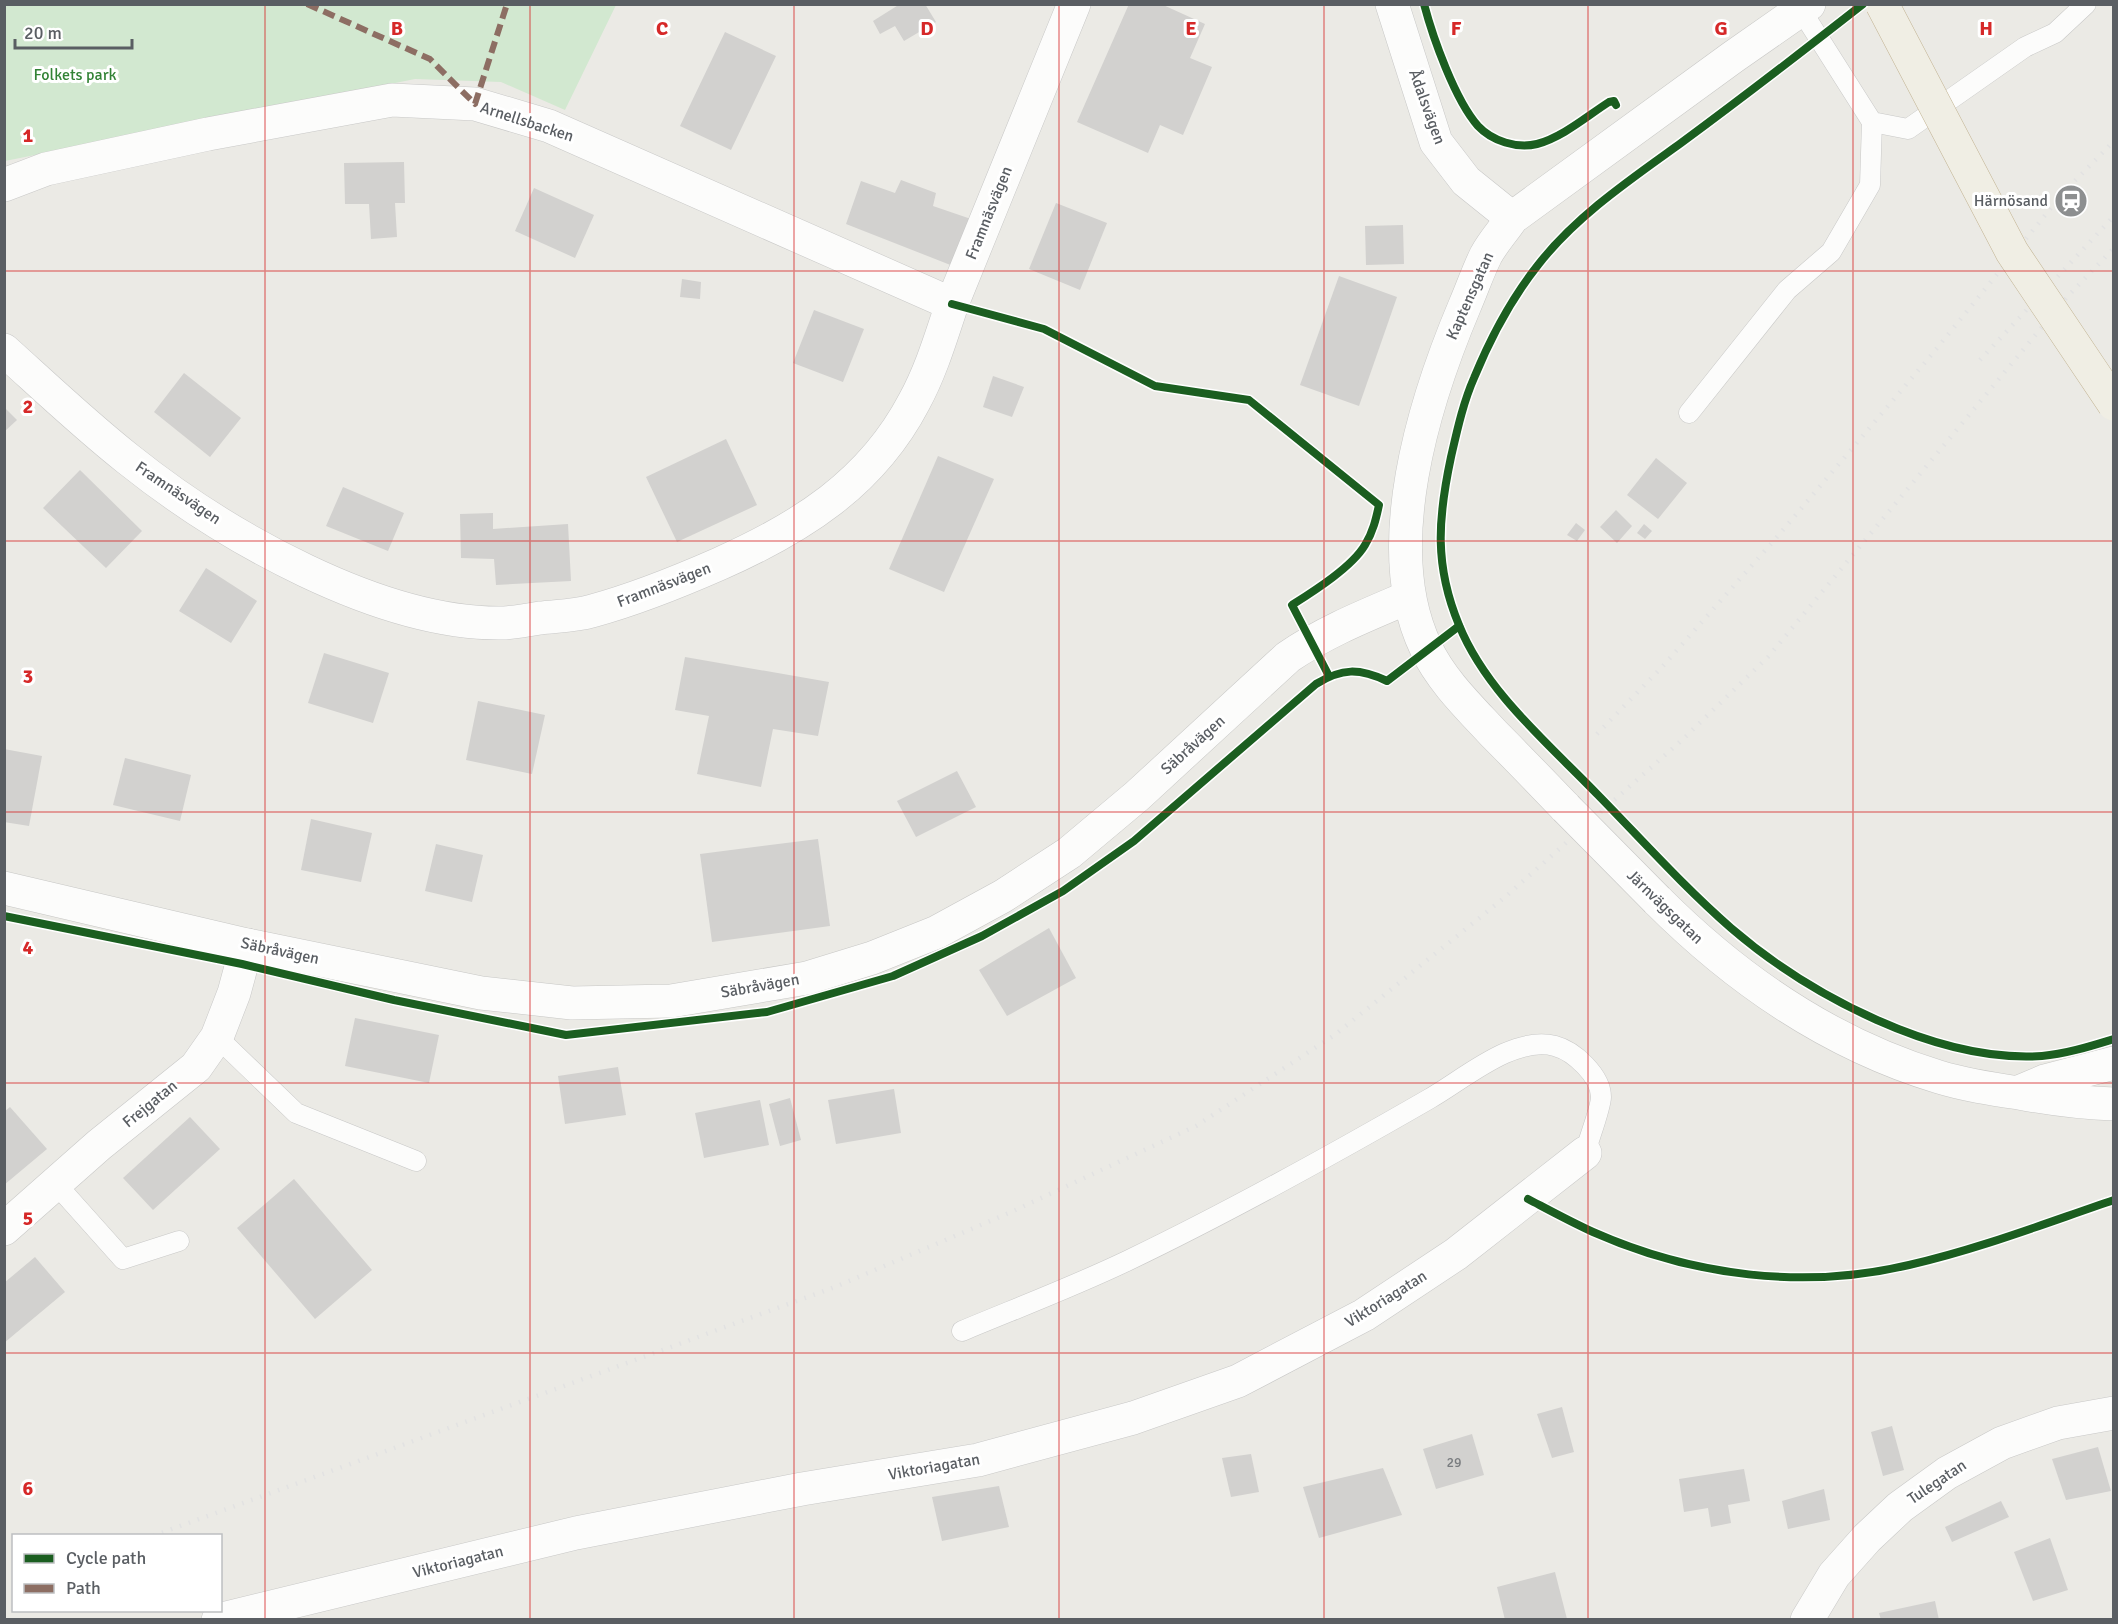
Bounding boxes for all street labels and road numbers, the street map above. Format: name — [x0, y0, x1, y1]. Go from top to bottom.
street label: Ådalsvägen — [1404, 67, 1450, 147]
street label: Arnellsbacken — [478, 97, 576, 147]
street label: Framnäsvägen — [961, 163, 1017, 263]
street label: Kaptensgatan — [1442, 249, 1498, 343]
street label: Framnäsvägen — [131, 457, 225, 529]
street label: Framnäsvägen — [614, 558, 714, 612]
street label: Säbråvägen — [1157, 711, 1229, 779]
street label: Järnvägsgatan — [1623, 865, 1707, 949]
street label: Säbråvägen — [239, 933, 321, 969]
street label: Säbråvägen — [719, 969, 801, 1003]
street label: Frejgatan — [119, 1076, 181, 1132]
street label: Viktoriagatan — [1341, 1266, 1431, 1332]
street label: Viktoriagatan — [887, 1449, 981, 1485]
street label: Tulegatan — [1904, 1455, 1970, 1509]
street label: Viktoriagatan — [411, 1541, 505, 1583]

